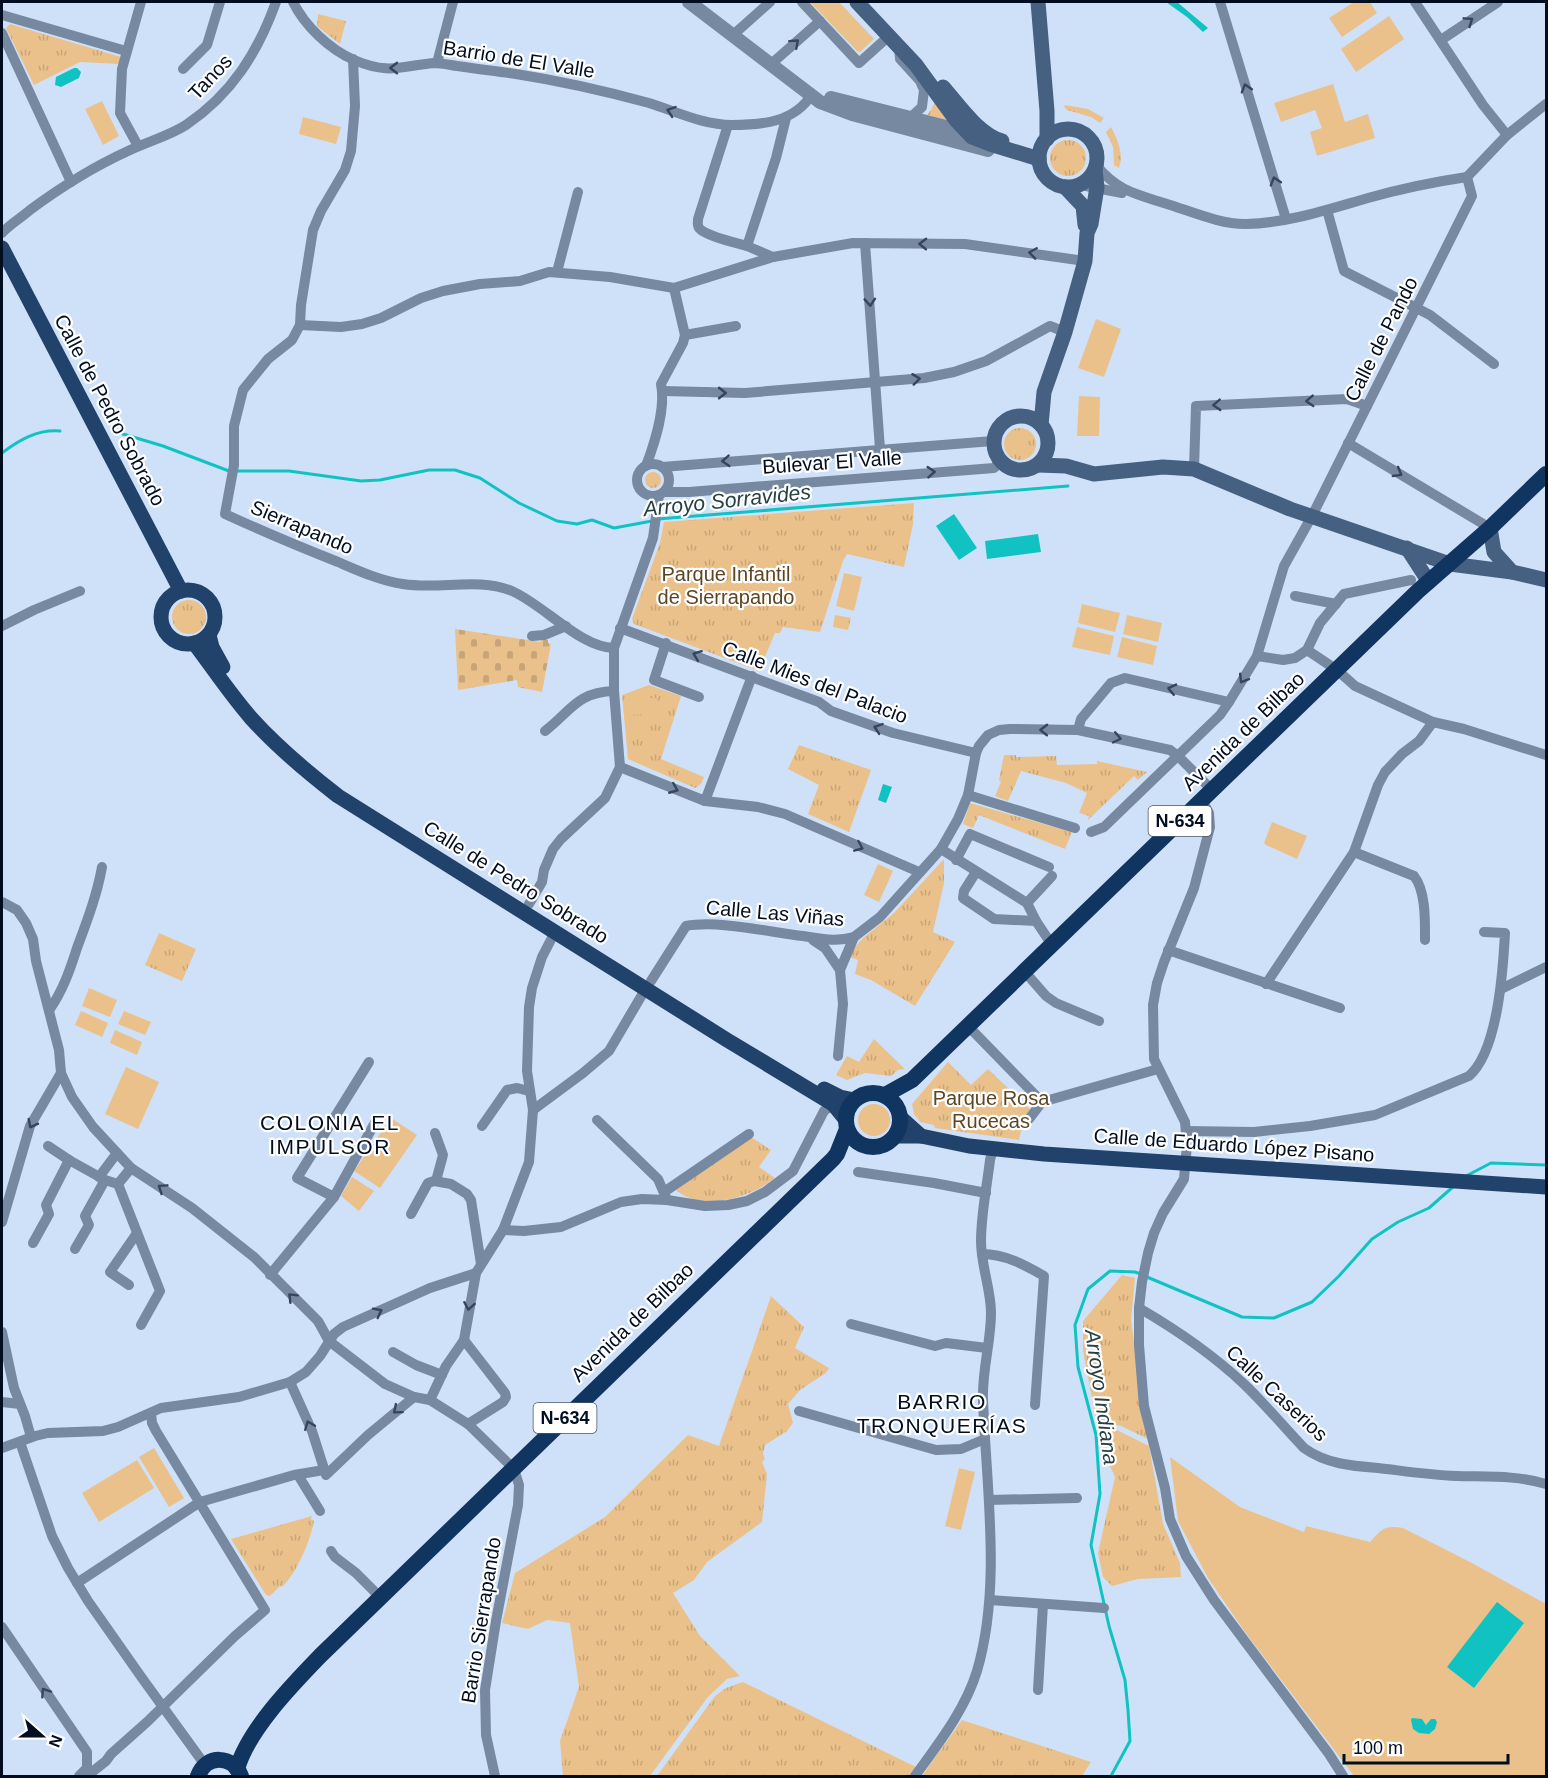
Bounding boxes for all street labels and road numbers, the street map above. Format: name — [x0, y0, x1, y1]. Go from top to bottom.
street label: Barrio de El Valle — [442, 36, 596, 82]
street label: Tanos — [184, 50, 236, 104]
street label: Calle de Pando — [1340, 273, 1422, 405]
street label: Calle de Pedro Sobrado — [50, 311, 170, 509]
street label: Bulevar El Valle — [762, 446, 902, 478]
street label: Sierrapando — [248, 496, 356, 558]
street label: Calle Mies del Palacio — [719, 636, 911, 728]
street label: Avenida de Bilbao — [1177, 667, 1309, 795]
road number: N-634 — [1148, 806, 1212, 836]
street label: Calle de Pedro Sobrado — [420, 816, 612, 948]
street label: Calle Las Viñas — [705, 896, 845, 930]
street label: Calle de Eduardo López Pisano — [1093, 1124, 1375, 1166]
street label: Avenida de Bilbao — [566, 1258, 698, 1386]
street label: Calle Caserios — [1222, 1341, 1332, 1445]
road number: N-634 — [534, 1403, 596, 1433]
street label: Barrio Sierrapando — [457, 1535, 505, 1705]

